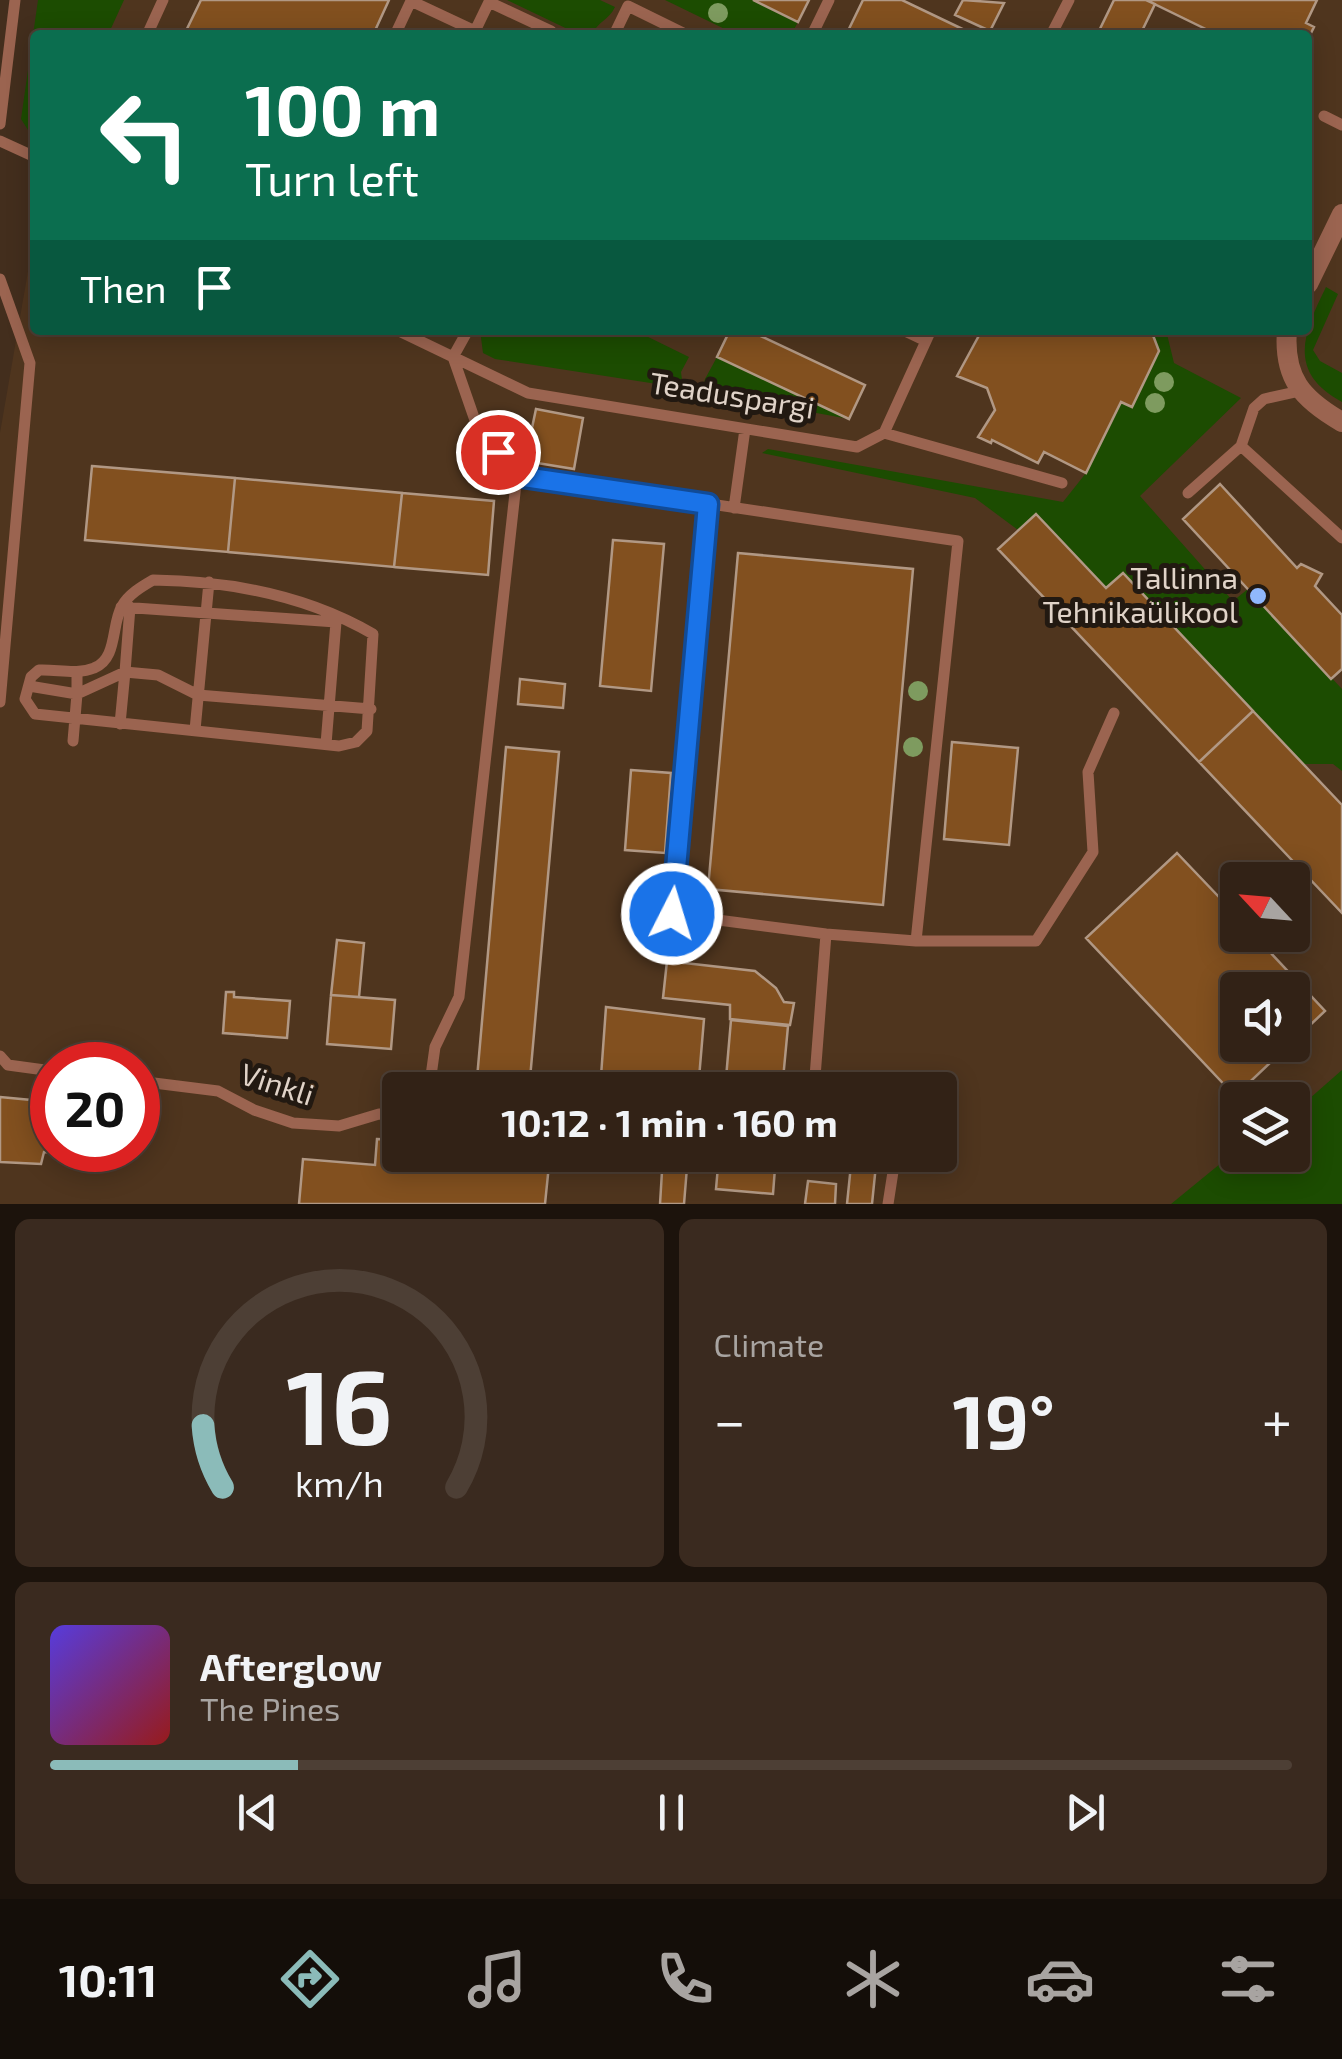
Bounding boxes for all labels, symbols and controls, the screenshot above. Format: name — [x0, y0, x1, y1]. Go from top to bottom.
text: 100 m — [245, 66, 440, 150]
icon: left — [80, 70, 210, 200]
text: Turn left — [245, 151, 419, 205]
icon: arrive — [187, 260, 242, 315]
text: Then — [80, 265, 167, 311]
street label: Teaduspargi — [647, 363, 817, 425]
pin — [456, 410, 541, 495]
icon: arrive — [471, 425, 526, 480]
place label: Tallinna Tehnikaülikool — [1043, 559, 1238, 629]
marker: Tallinna Tehnikaülikool — [1247, 585, 1269, 607]
position arrow — [620, 862, 724, 966]
north arrow — [1220, 862, 1310, 952]
map controls — [1220, 862, 1310, 1172]
button: sound — [1220, 972, 1310, 1062]
speed limit sign: 20 — [30, 1042, 160, 1172]
street label: Vinkli — [237, 1054, 319, 1112]
button: layers — [1220, 1082, 1310, 1172]
text: 10:12 · 1 min · 160 m — [501, 1099, 838, 1145]
text: Climate — [714, 1325, 824, 1363]
text: 16 — [286, 1341, 392, 1466]
text: 19° — [952, 1374, 1055, 1464]
text: − — [714, 1386, 746, 1452]
text: + — [1262, 1386, 1292, 1452]
text: km/h — [295, 1461, 384, 1504]
text: Afterglow — [200, 1643, 382, 1689]
text: The Pines — [200, 1689, 340, 1727]
icon: previous — [230, 1785, 285, 1840]
icon: pause — [644, 1785, 699, 1840]
icon: next — [1058, 1785, 1113, 1840]
icon: directions — [275, 1944, 345, 2014]
icon: music — [462, 1944, 532, 2014]
icon: phone — [650, 1944, 720, 2014]
icon: climate — [838, 1944, 908, 2014]
icon: car — [1025, 1944, 1095, 2014]
icon: filters — [1213, 1944, 1283, 2014]
text: 10:11 — [59, 1952, 157, 2006]

